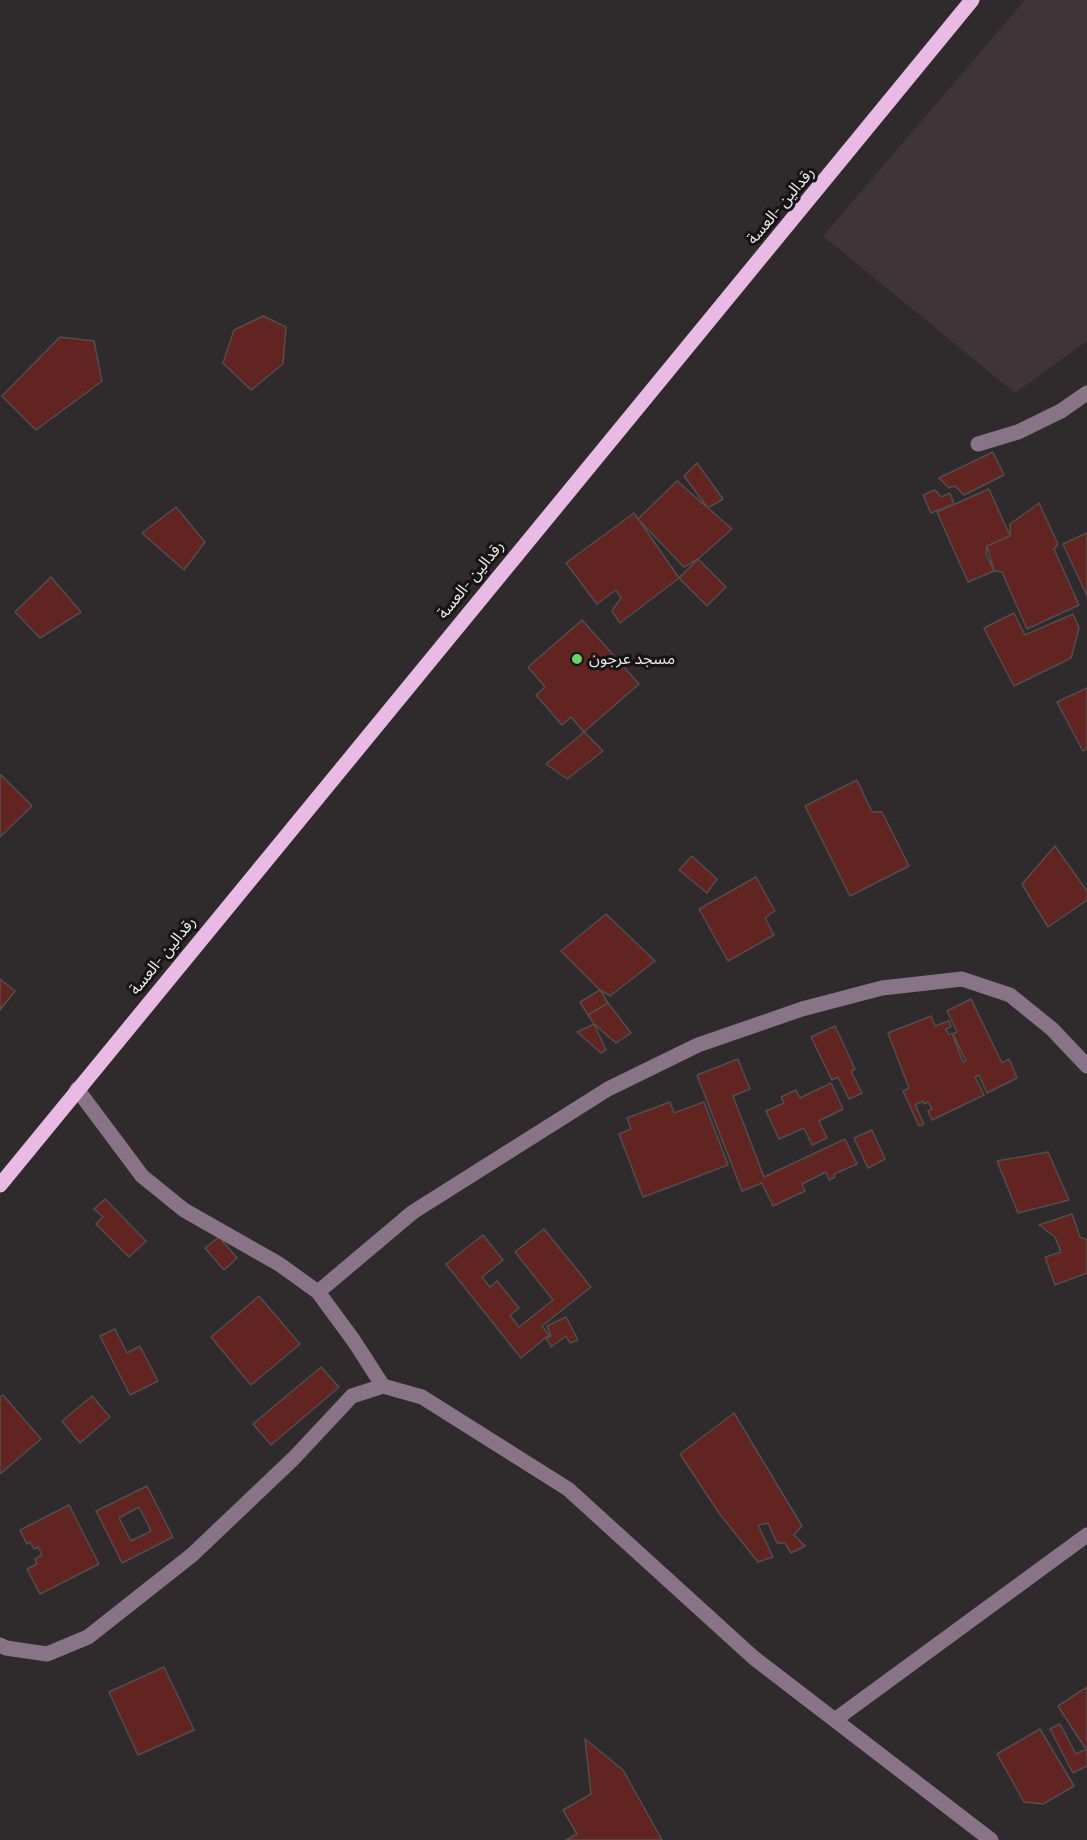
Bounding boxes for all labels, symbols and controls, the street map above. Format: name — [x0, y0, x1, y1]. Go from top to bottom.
street label: رقدالين -العسة — [743, 163, 819, 249]
street label: رقدالين -العسة — [434, 537, 508, 623]
place label: مسجد عرجون — [589, 649, 675, 669]
marker: مسجد عرجون — [570, 652, 584, 666]
street label: رقدالين -العسة — [126, 913, 200, 999]

